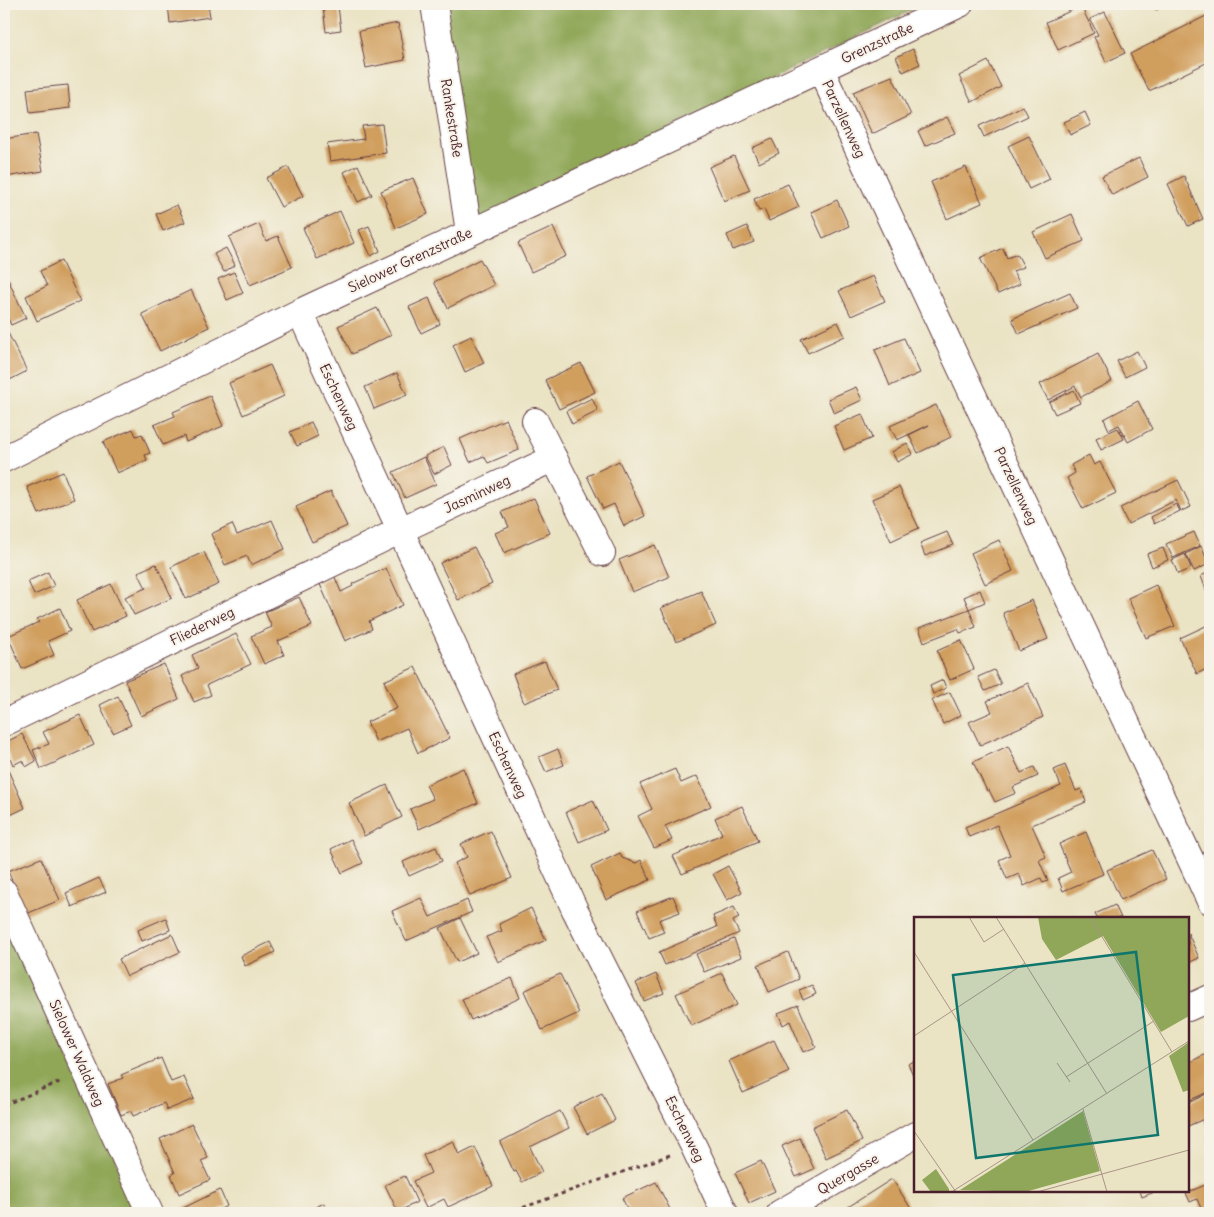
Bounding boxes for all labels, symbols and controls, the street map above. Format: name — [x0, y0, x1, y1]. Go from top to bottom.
street label: Grenzstraße — [838, 18, 916, 68]
street label: Rankestraße — [437, 77, 467, 159]
street label: Parzellenweg — [818, 77, 870, 161]
street label: Sielower Grenzstraße — [345, 223, 475, 297]
street label: Eschenweg — [316, 361, 362, 433]
street label: Parzellenweg — [990, 444, 1042, 528]
street label: Jasminweg — [441, 471, 513, 517]
street label: Fliederweg — [167, 603, 237, 649]
street label: Eschenweg — [485, 729, 531, 801]
inset map — [914, 917, 1189, 1192]
street label: Sielower Waldweg — [45, 997, 109, 1109]
street label: Eschenweg — [661, 1093, 709, 1165]
street label: Quergasse — [814, 1149, 882, 1199]

